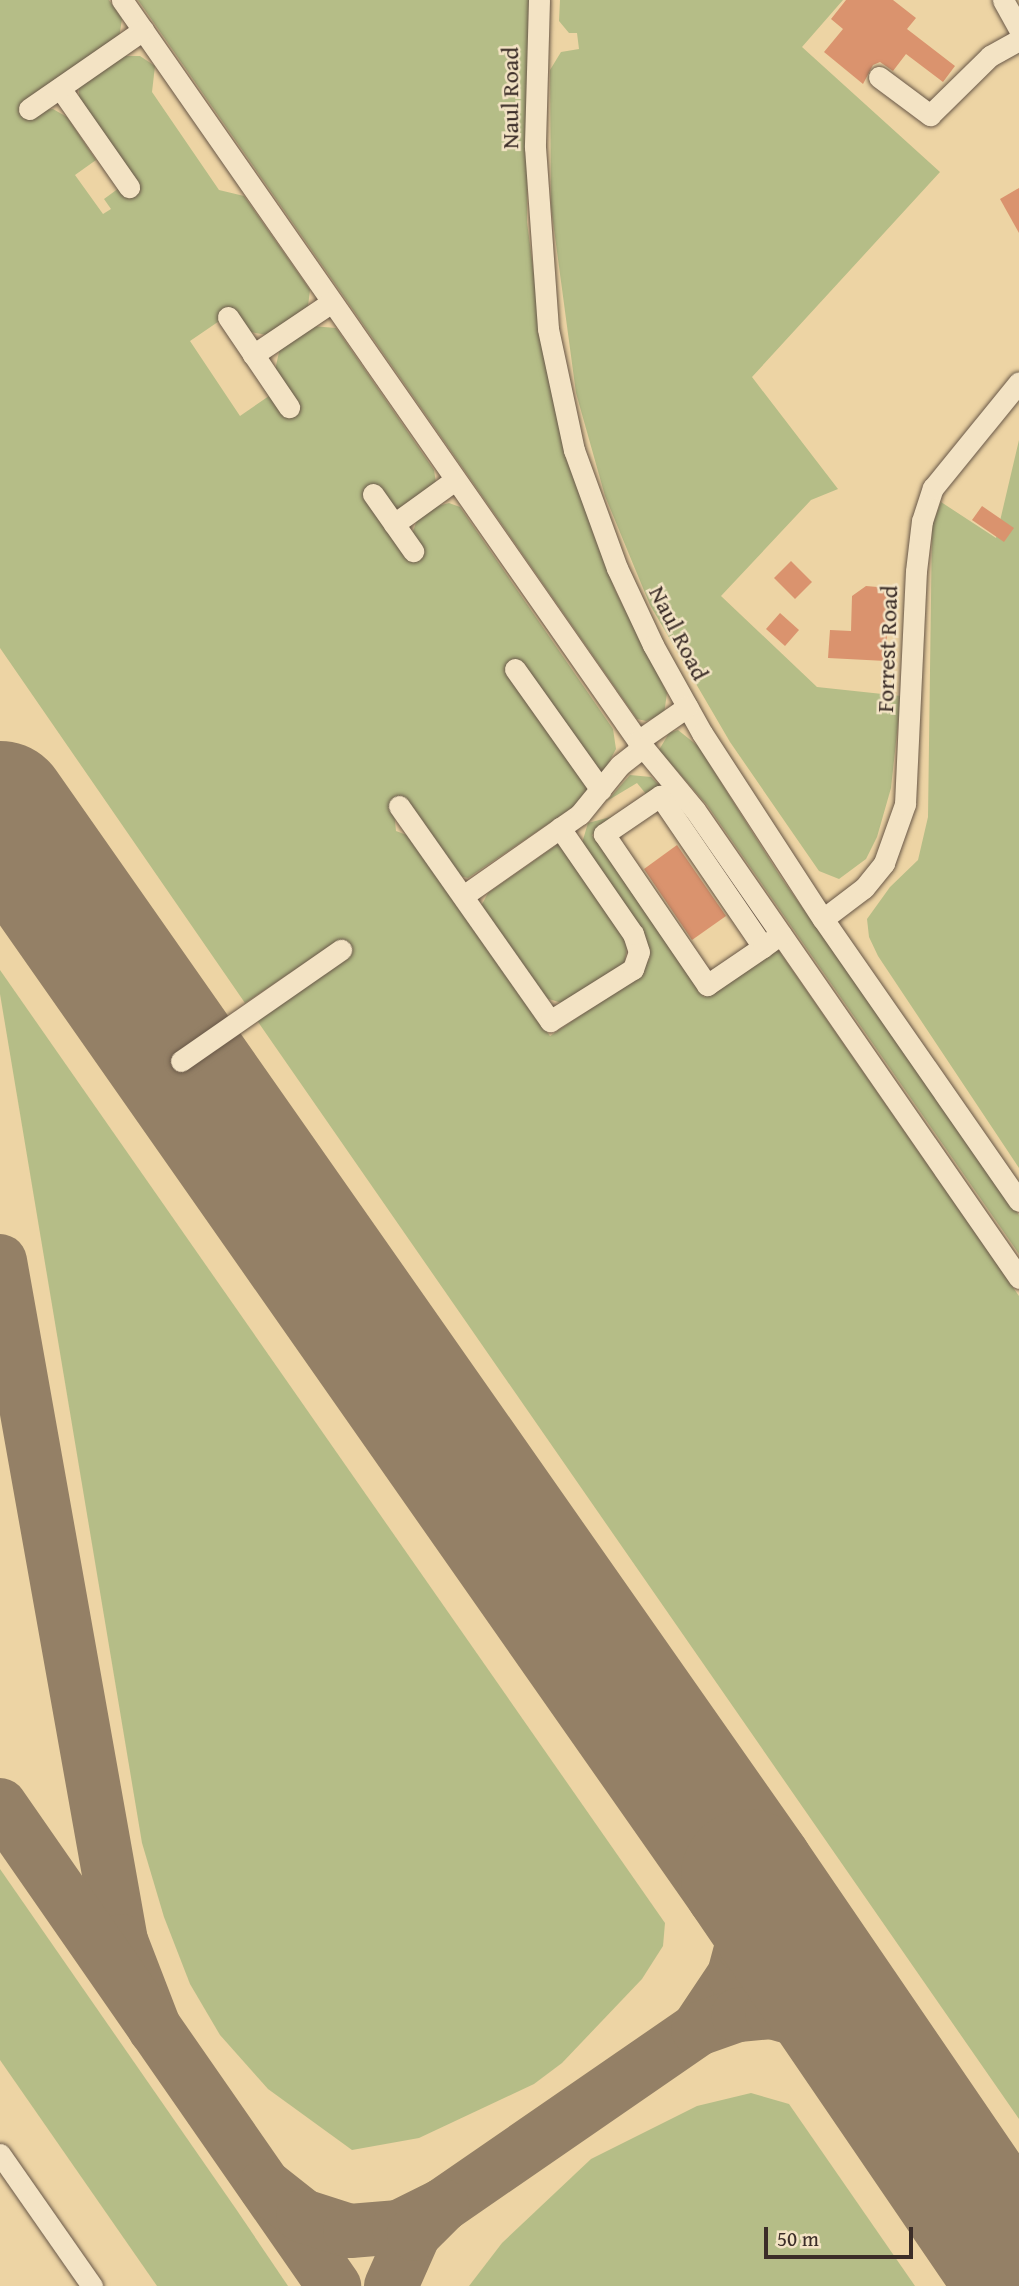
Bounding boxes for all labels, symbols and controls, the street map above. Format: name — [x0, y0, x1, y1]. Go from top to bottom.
street label: Naul Road — [496, 47, 524, 149]
street label: Naul Road — [643, 581, 715, 685]
street label: Forrest Road — [870, 585, 904, 713]
scale bar — [767, 2212, 916, 2256]
text: 50 m — [777, 2223, 819, 2254]

